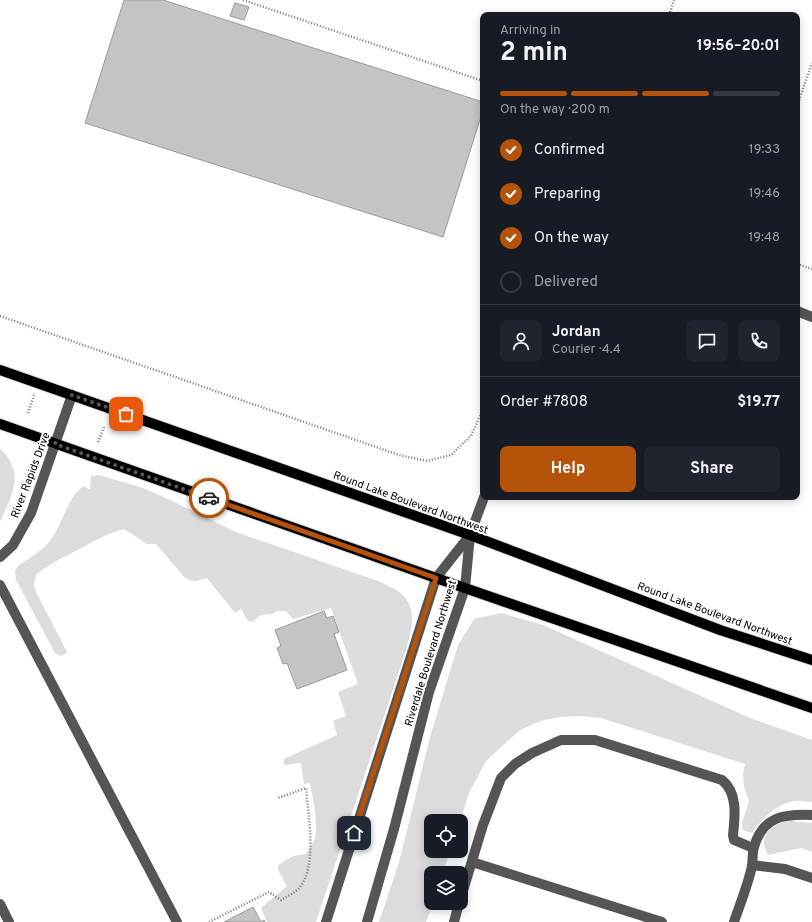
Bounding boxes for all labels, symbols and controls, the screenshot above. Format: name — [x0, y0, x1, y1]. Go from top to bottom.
text: Arriving in — [500, 23, 561, 39]
text: 2 min — [500, 37, 568, 70]
text: 19:56–20:01 — [697, 37, 780, 56]
text: On the way · 200 m — [500, 102, 610, 118]
icon: check — [500, 139, 522, 161]
text: Confirmed — [534, 141, 605, 160]
text: 19:33 — [749, 142, 780, 158]
icon: check — [500, 183, 522, 205]
text: Preparing — [534, 185, 601, 204]
text: 19:46 — [749, 186, 780, 202]
icon: check — [500, 227, 522, 249]
text: On the way — [534, 229, 609, 248]
text: 19:48 — [748, 230, 780, 246]
text: Delivered — [534, 273, 598, 292]
button: person — [500, 320, 542, 362]
button: chat — [686, 320, 728, 362]
button: phone — [738, 320, 780, 362]
text: Jordan — [552, 323, 601, 342]
text: Courier · 4.4 — [552, 342, 621, 358]
text: Order #7808 — [500, 393, 588, 412]
text: $19.77 — [737, 393, 780, 412]
pin — [109, 397, 143, 431]
icon: bag — [115, 403, 137, 425]
street label: River Rapids Drive — [8, 430, 54, 520]
button: Help — [500, 446, 636, 492]
button: Share — [644, 446, 780, 492]
street label: Round Lake Boulevard Northwest — [331, 468, 490, 538]
courier — [189, 478, 229, 518]
icon: car — [198, 487, 220, 509]
street label: Riverdale Boulevard Northwest — [402, 578, 460, 728]
street label: Round Lake Boulevard Northwest — [635, 579, 794, 649]
map controls — [424, 814, 468, 910]
button: locate — [424, 814, 468, 858]
pin — [337, 816, 371, 850]
icon: home — [343, 822, 365, 844]
button: layers — [424, 866, 468, 910]

